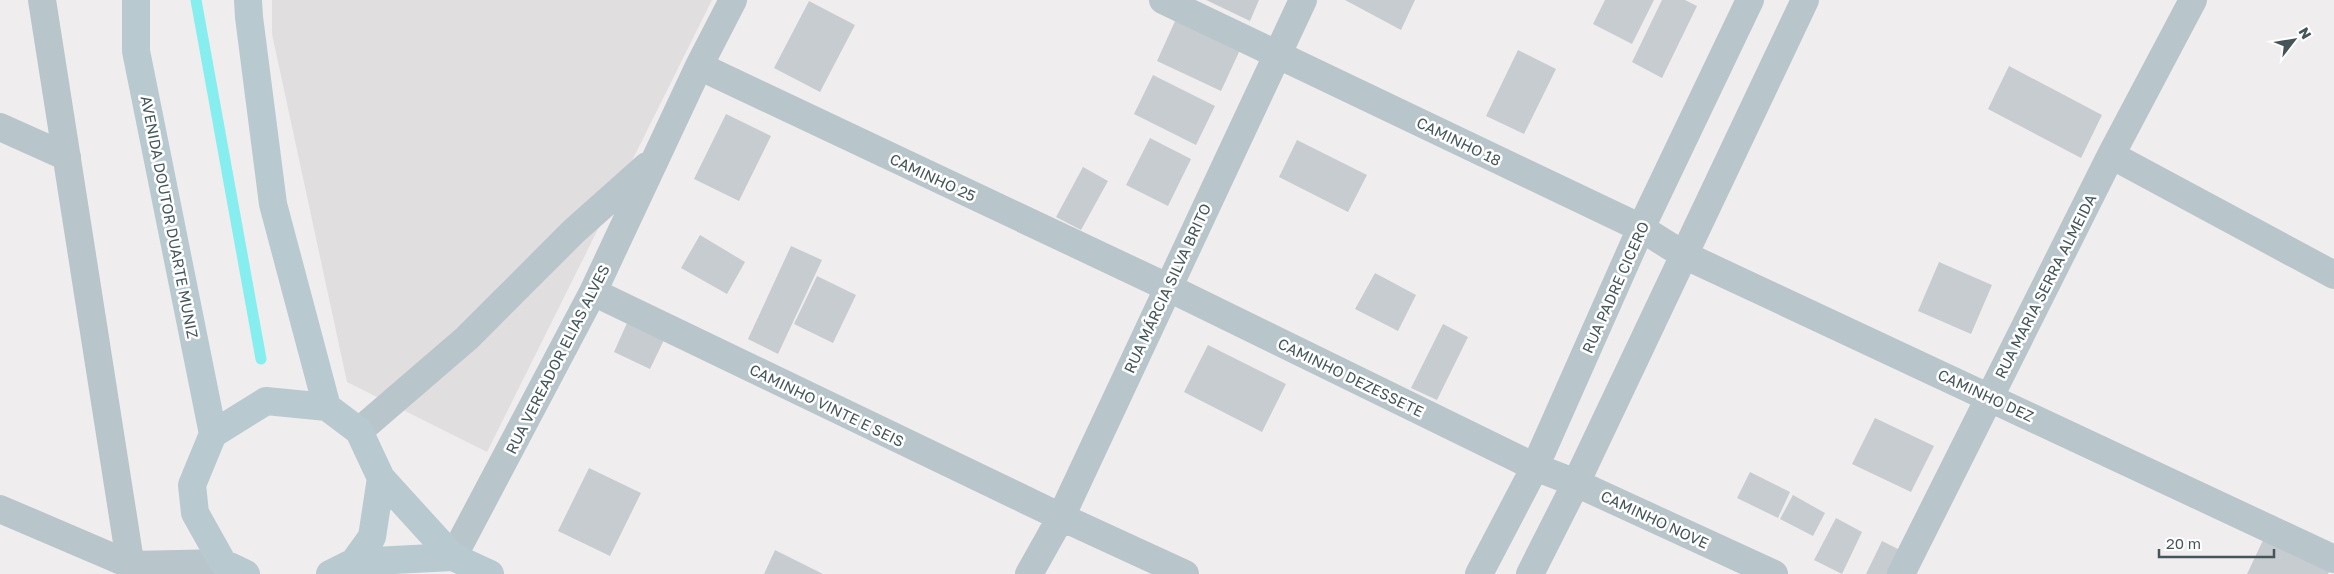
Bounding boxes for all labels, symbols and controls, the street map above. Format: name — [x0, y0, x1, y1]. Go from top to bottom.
north arrow — [2269, 15, 2319, 65]
text: N — [2296, 24, 2316, 42]
street label: AVENIDA DOUTOR DUARTE MUNIZ — [138, 94, 202, 340]
street label: CAMINHO 18 — [1414, 113, 1504, 169]
street label: CAMINHO 25 — [887, 149, 979, 205]
street label: RUA MARIA SERRA ALMEIDA — [1991, 191, 2099, 381]
street label: RUA MÁRCIA SILVA BRITO — [1120, 200, 1214, 376]
street label: RUA PADRE CICERO — [1578, 218, 1652, 356]
street label: RUA VEREADOR ELIAS ALVES — [501, 261, 613, 457]
street label: CAMINHO DEZESSETE — [1275, 334, 1427, 420]
street label: CAMINHO VINTE E SEIS — [747, 360, 907, 450]
street label: CAMINHO DEZ — [1935, 365, 2037, 425]
street label: CAMINHO NOVE — [1598, 486, 1712, 552]
scale bar — [2159, 526, 2274, 558]
text: 20 m — [2166, 534, 2201, 552]

